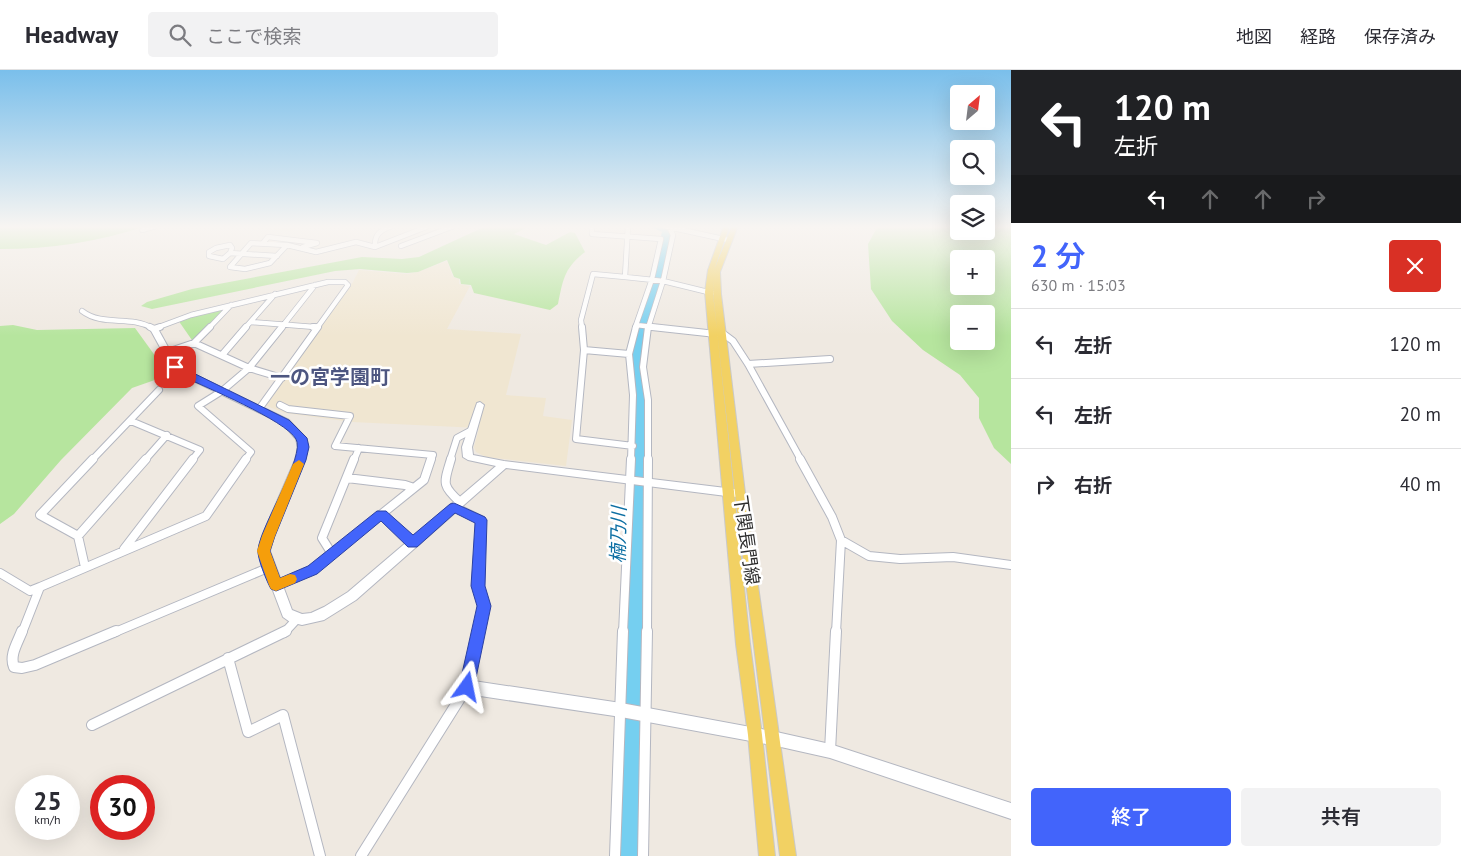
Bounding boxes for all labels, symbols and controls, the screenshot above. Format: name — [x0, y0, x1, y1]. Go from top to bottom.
search box — [148, 12, 498, 57]
text: Headway — [25, 19, 118, 50]
icon: search — [166, 21, 194, 49]
text: ここで検索 — [206, 24, 301, 48]
text: 地図 — [1236, 25, 1272, 48]
text: 経路 — [1300, 25, 1336, 48]
text: 保存済み — [1364, 25, 1436, 48]
text: 120 m — [1114, 84, 1211, 130]
north arrow — [950, 85, 995, 130]
map controls — [950, 85, 995, 350]
icon: left — [1031, 90, 1096, 155]
text: 左折 — [1114, 132, 1158, 160]
button: search — [950, 140, 995, 185]
icon: left — [1143, 185, 1171, 213]
icon: ahead — [1196, 185, 1224, 213]
icon: ahead — [1249, 185, 1277, 213]
icon: right — [1302, 185, 1330, 213]
button: layers — [950, 195, 995, 240]
text: 2 分 — [1031, 236, 1086, 275]
button: close — [1389, 240, 1441, 292]
button: + — [950, 250, 995, 295]
text: 630 m · 15:03 — [1031, 275, 1126, 295]
button: − — [950, 305, 995, 350]
icon: left — [1031, 330, 1059, 358]
text: 120 m — [1389, 332, 1441, 356]
text: 左折 — [1074, 333, 1112, 357]
pin — [154, 346, 196, 388]
icon: arrive — [161, 353, 189, 381]
district label: 一の宮学園町 — [270, 364, 390, 390]
icon: left — [1031, 400, 1059, 428]
text: 20 m — [1400, 402, 1441, 426]
text: 左折 — [1074, 403, 1112, 427]
icon: right — [1031, 470, 1059, 498]
text: 40 m — [1400, 472, 1441, 496]
text: 右折 — [1074, 473, 1112, 497]
street label: 下関長門線 — [729, 494, 765, 586]
water label: 楠乃川 — [606, 504, 631, 564]
position arrow — [440, 660, 492, 712]
speed limit sign: 30 — [90, 775, 155, 840]
text: 25 — [33, 785, 62, 817]
button: 終了 — [1031, 788, 1231, 846]
button: 共有 — [1241, 788, 1441, 846]
text: km/h — [34, 812, 61, 827]

